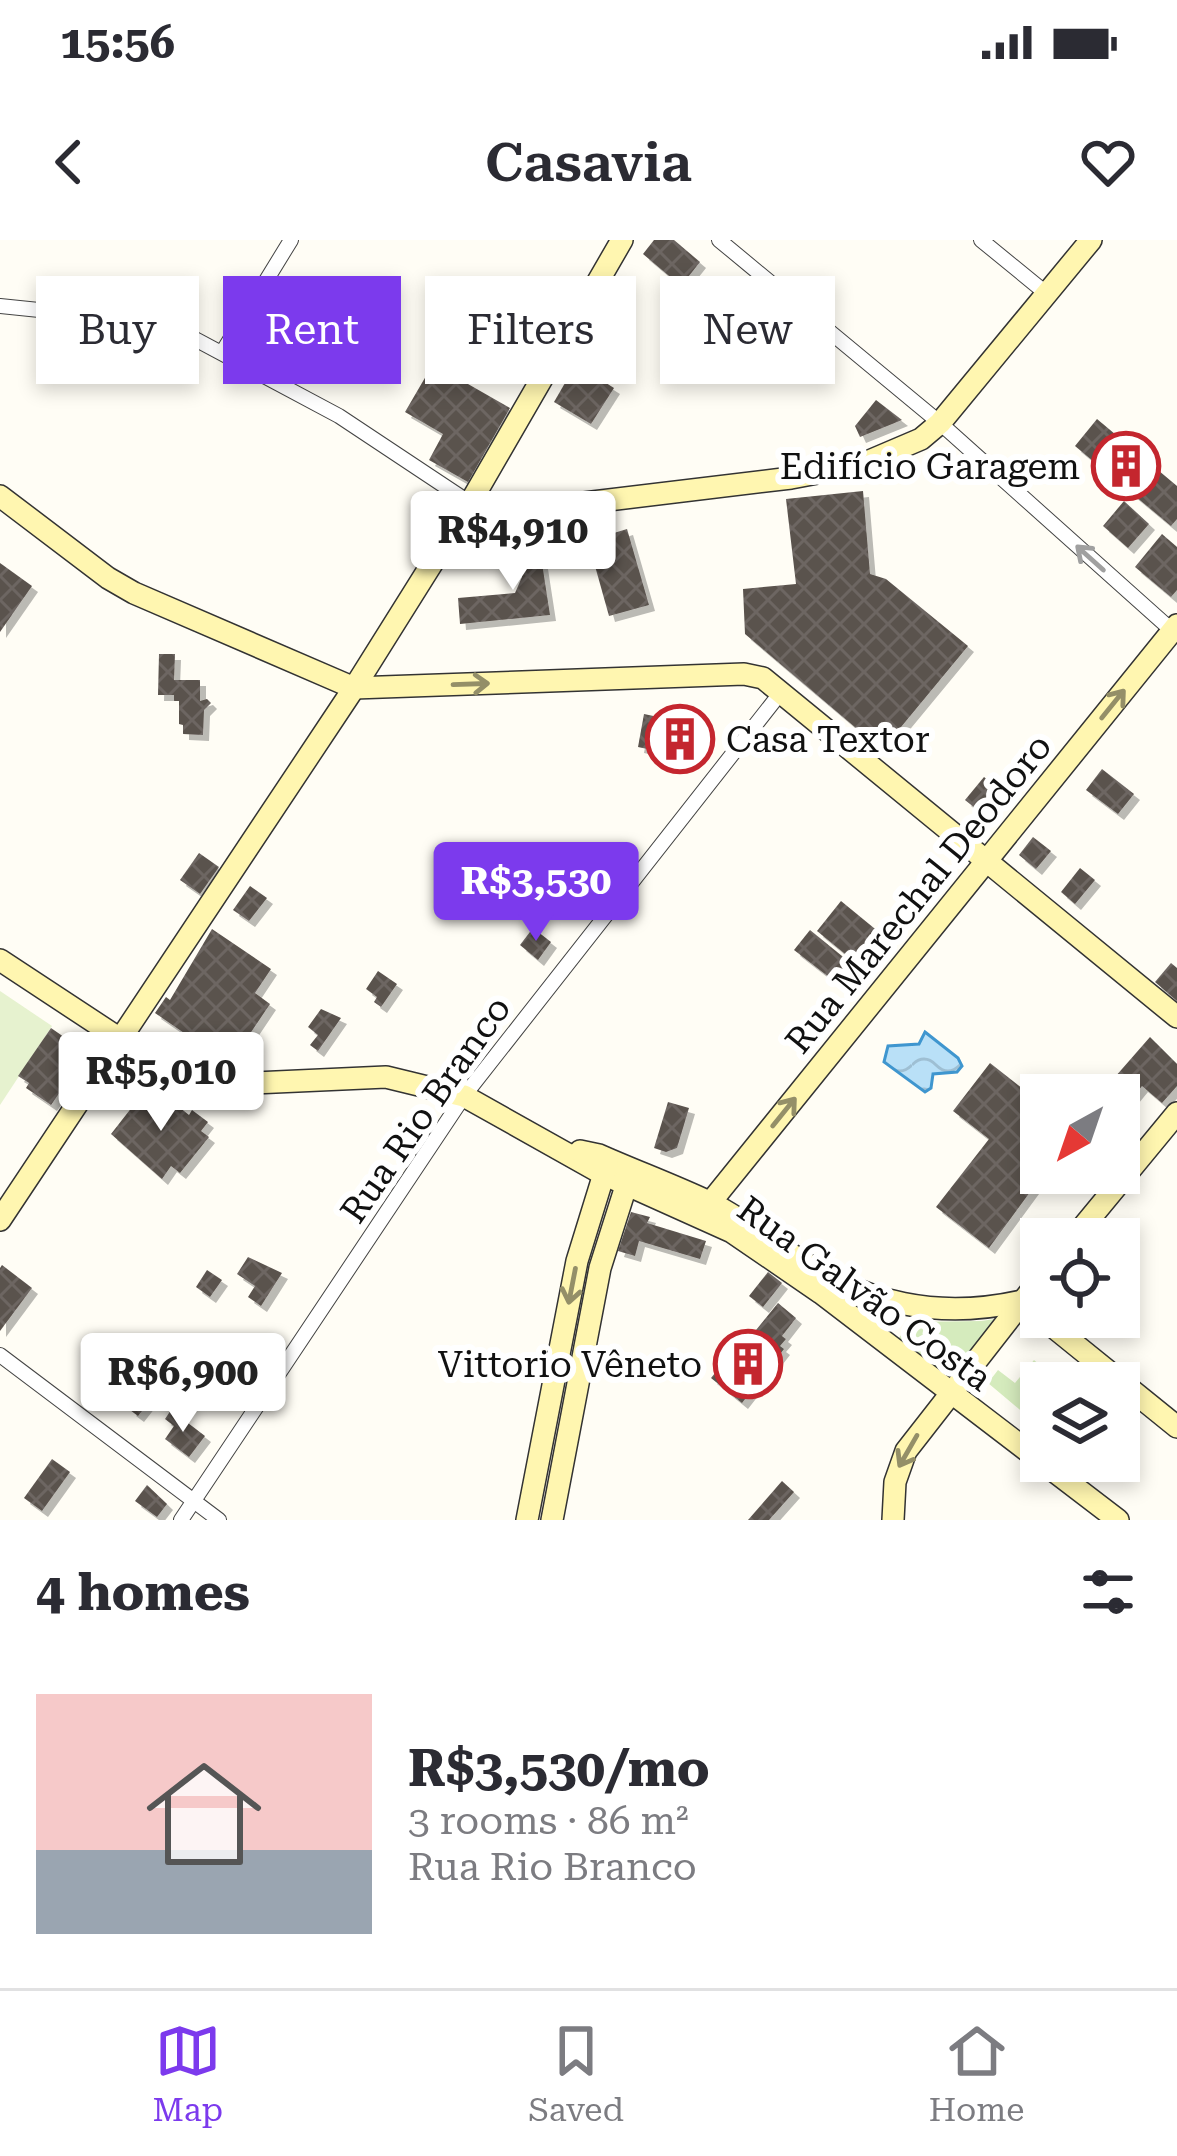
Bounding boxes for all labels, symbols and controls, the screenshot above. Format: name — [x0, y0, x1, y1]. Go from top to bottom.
text: 15:56 — [60, 16, 175, 69]
icon: back — [36, 129, 102, 195]
icon: heart — [1075, 129, 1141, 195]
text: Casavia — [485, 131, 692, 194]
chip: Buy — [36, 276, 199, 384]
chip: Rent — [223, 276, 401, 384]
chip: Filters — [425, 276, 636, 384]
chip: New — [660, 276, 835, 384]
building icon: Edifício Garagem — [1091, 431, 1161, 501]
place label: Edifício Garagem — [780, 446, 1080, 488]
pin: R$4,910 — [402, 491, 624, 593]
text: R$4,910 — [438, 507, 588, 553]
one-way arrow — [1075, 545, 1105, 572]
one-way arrow — [451, 672, 490, 695]
one-way arrow — [1099, 689, 1127, 720]
building icon: Casa Textor — [645, 704, 715, 774]
place label: Casa Textor — [726, 719, 930, 761]
street label: Rua Marechal Deodoro — [777, 726, 1060, 1062]
pin: R$3,530 — [425, 842, 647, 944]
text: R$3,530 — [461, 858, 611, 904]
street label: Rua Rio Branco — [332, 988, 519, 1231]
pin: R$5,010 — [50, 1032, 272, 1134]
text: R$5,010 — [86, 1048, 236, 1094]
north arrow — [1020, 1074, 1140, 1194]
map controls — [1020, 1074, 1140, 1482]
one-way arrow — [770, 1096, 797, 1128]
street label: Rua Galvão Costa — [729, 1188, 1000, 1400]
button: locate — [1020, 1218, 1140, 1338]
one-way arrow — [560, 1266, 582, 1305]
building icon: Vittorio Vêneto — [713, 1329, 783, 1399]
pin: R$6,900 — [72, 1333, 294, 1435]
place label: Vittorio Vêneto — [438, 1344, 702, 1386]
text: R$6,900 — [108, 1349, 258, 1395]
button: layers — [1020, 1362, 1140, 1482]
one-way arrow — [896, 1433, 920, 1468]
icon: filters — [1075, 1559, 1141, 1625]
text: 4 homes — [36, 1563, 250, 1622]
text: R$3,530/mo — [408, 1739, 710, 1798]
icon: home — [132, 1742, 276, 1886]
text: 3 rooms · 86 m² — [408, 1798, 689, 1844]
text: Rua Rio Branco — [408, 1844, 697, 1890]
tab: Map — [153, 2018, 223, 2129]
tab: Saved — [528, 2018, 624, 2129]
tab: Home — [929, 2018, 1024, 2129]

